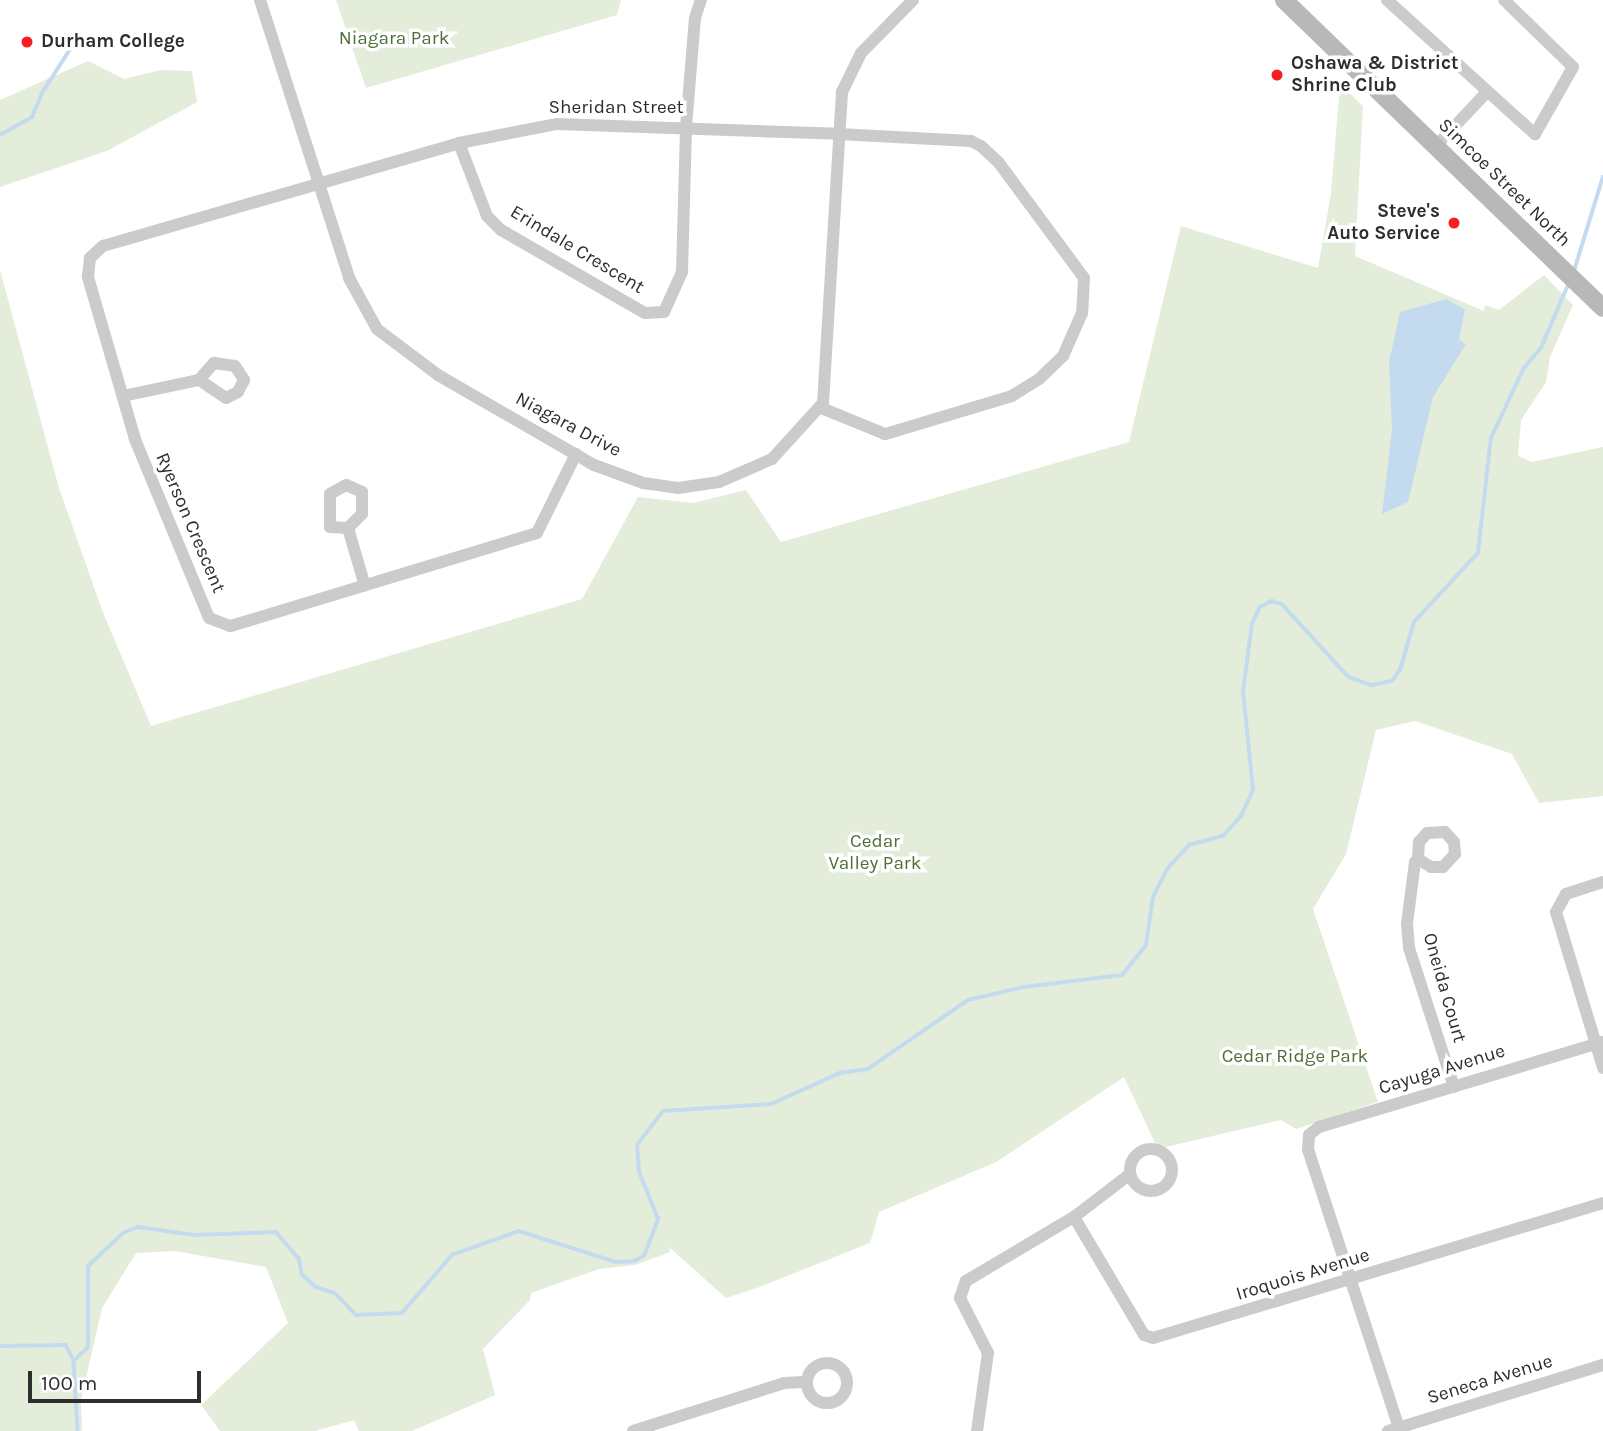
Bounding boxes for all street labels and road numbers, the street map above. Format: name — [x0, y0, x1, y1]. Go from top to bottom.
street label: Sheridan Street — [548, 97, 684, 119]
street label: Simcoe Street North — [1433, 114, 1575, 252]
street label: Erindale Crescent — [506, 201, 648, 299]
street label: Niagara Drive — [511, 388, 625, 462]
street label: Ryerson Crescent — [150, 450, 230, 596]
street label: Oneida Court — [1417, 931, 1471, 1045]
street label: Cayuga Avenue — [1376, 1040, 1508, 1100]
street label: Iroquois Avenue — [1234, 1244, 1372, 1306]
street label: Seneca Avenue — [1425, 1350, 1555, 1410]

